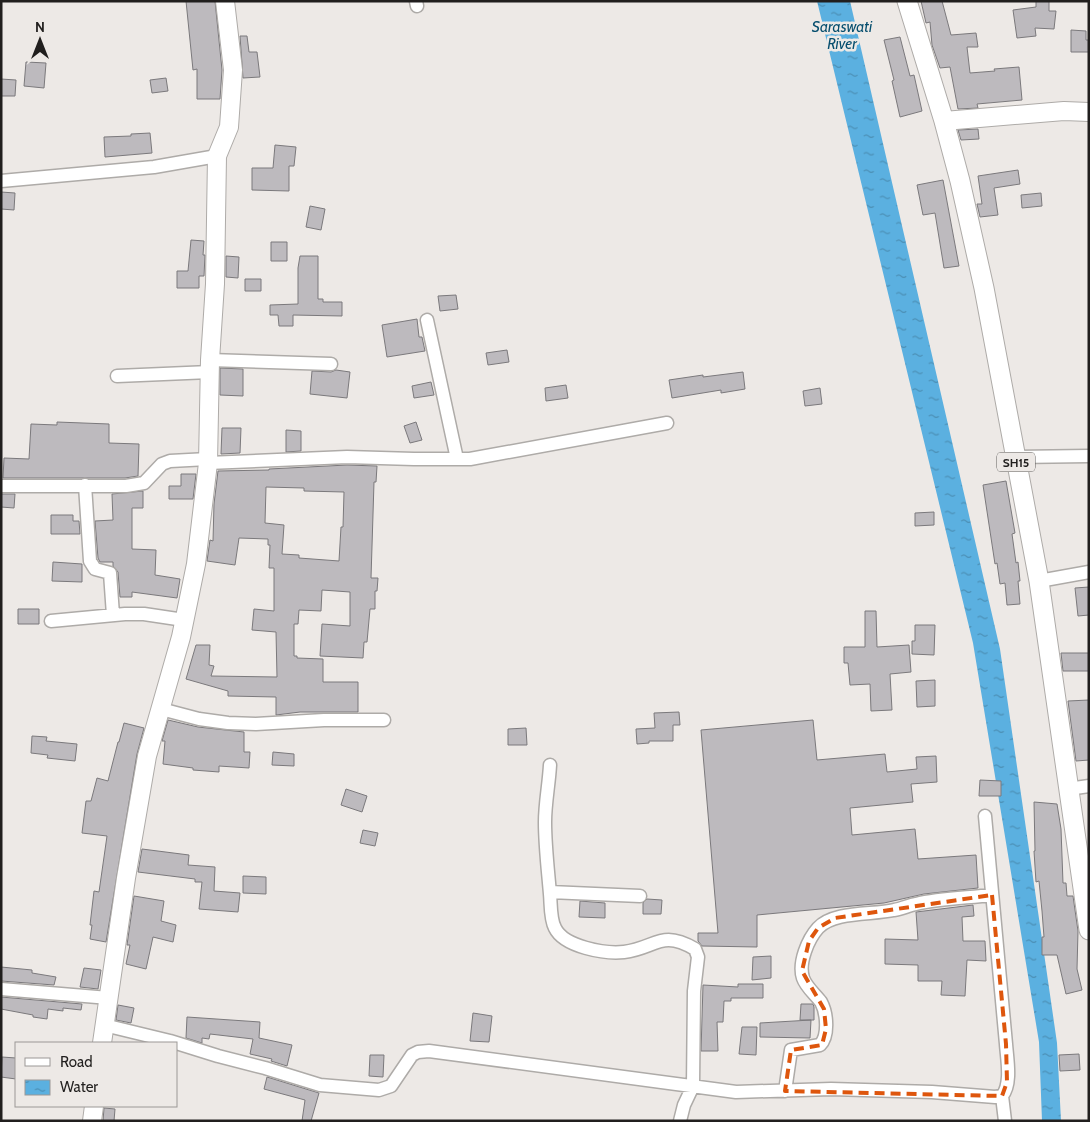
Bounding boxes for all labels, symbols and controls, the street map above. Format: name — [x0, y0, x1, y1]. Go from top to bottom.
north arrow — [15, 15, 65, 65]
text: N — [35, 18, 45, 36]
water label: Saraswati River — [812, 18, 873, 53]
road number: SH15 — [997, 452, 1035, 472]
legend — [15, 1042, 178, 1107]
text: Road — [60, 1053, 93, 1071]
text: Water — [60, 1078, 98, 1096]

